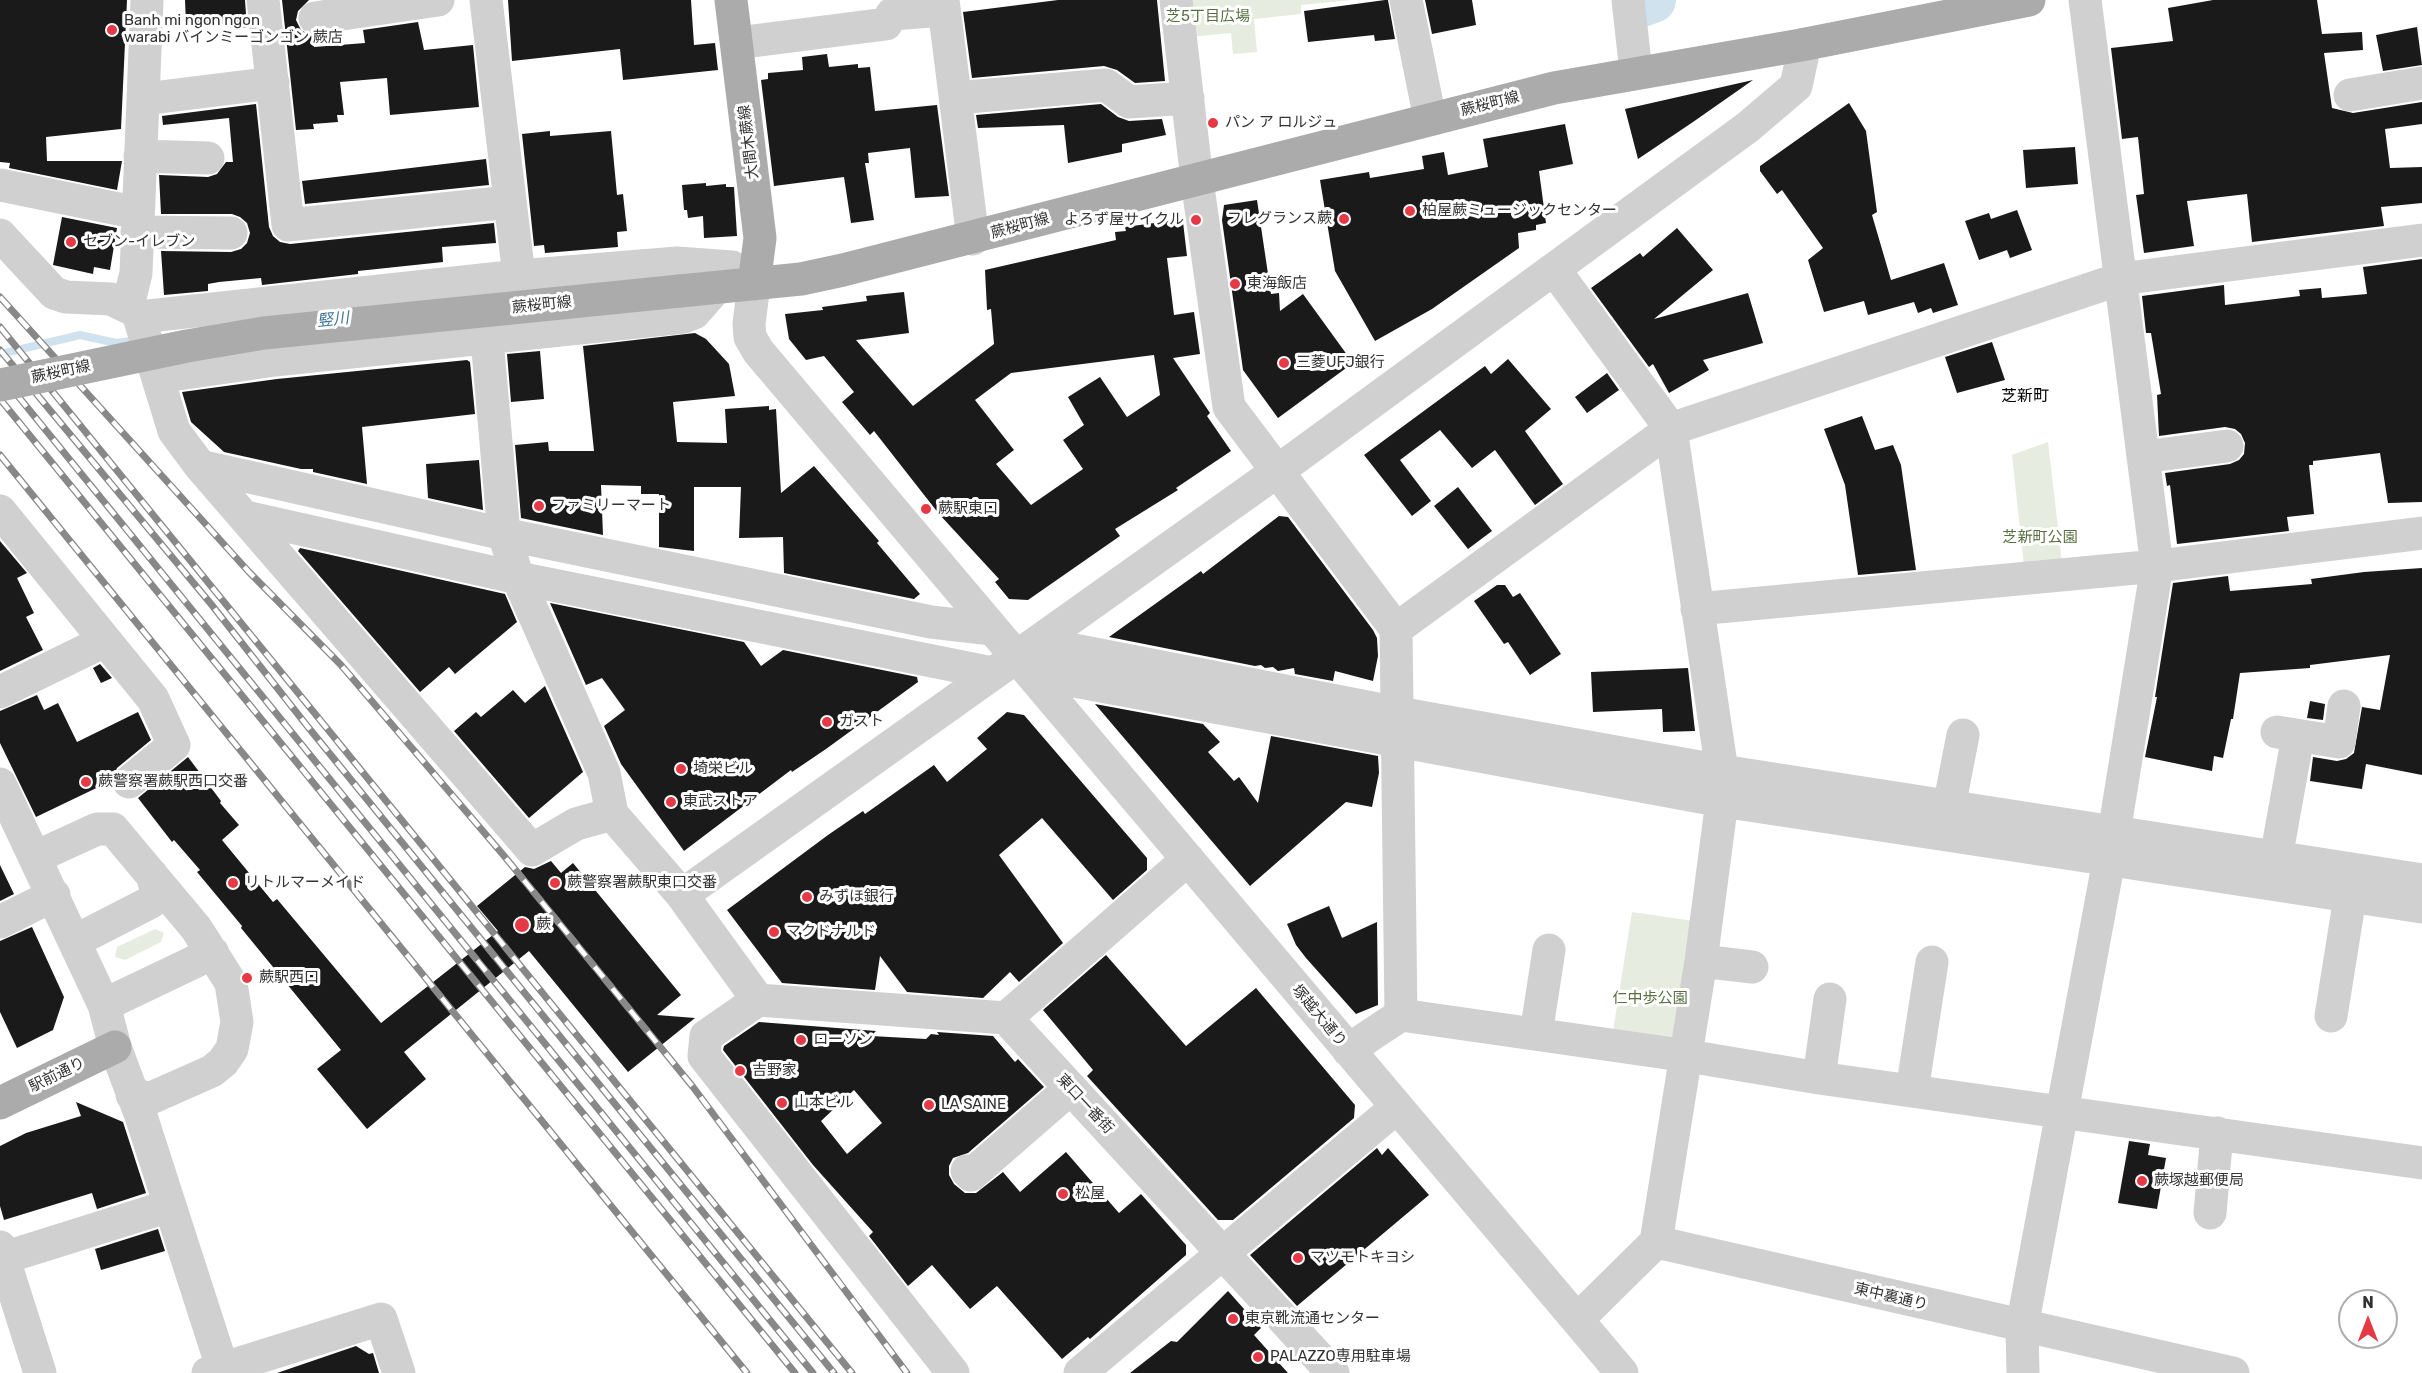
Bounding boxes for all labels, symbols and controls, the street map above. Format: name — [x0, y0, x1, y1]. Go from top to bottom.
park label: 芝5丁目広場 — [1166, 8, 1250, 26]
place label: Banh mi ngon ngon warabi バインミーゴンゴン 蕨店 — [124, 12, 343, 47]
marker: Banh mi ngon ngon warabi バインミーゴンゴン 蕨店 — [105, 23, 119, 37]
street label: 蕨桜町線 — [1459, 88, 1521, 120]
street label: 大間木蕨線 — [735, 104, 763, 180]
place label: パン ア ロルジュ — [1225, 114, 1337, 132]
marker: パン ア ロルジュ — [1206, 116, 1220, 130]
place label: 柏屋蕨ミュージックセンター — [1422, 202, 1617, 220]
marker: 柏屋蕨ミュージックセンター — [1403, 204, 1417, 218]
street label: 蕨桜町線 — [989, 210, 1051, 242]
place label: フレグランス蕨 — [1227, 210, 1332, 228]
place label: よろず屋サイクル — [1064, 211, 1184, 229]
marker: フレグランス蕨 — [1337, 212, 1351, 226]
marker: よろず屋サイクル — [1189, 213, 1203, 227]
place label: セブン-イレブン — [83, 233, 195, 251]
marker: セブン-イレブン — [64, 235, 78, 249]
place label: 東海飯店 — [1247, 275, 1307, 293]
marker: 東海飯店 — [1228, 277, 1242, 291]
street label: 蕨桜町線 — [511, 293, 573, 317]
water label: 竪川 — [316, 309, 350, 331]
place label: 三菱UFJ銀行 — [1296, 354, 1385, 372]
marker: 三菱UFJ銀行 — [1277, 356, 1291, 370]
street label: 蕨桜町線 — [30, 357, 92, 387]
district label: 芝新町 — [2001, 386, 2049, 406]
place label: ファミリーマート — [551, 497, 671, 515]
marker: ファミリーマート — [532, 499, 546, 513]
place label: 蕨駅東口 — [938, 500, 998, 518]
marker: 蕨駅東口 — [919, 502, 933, 516]
park label: 芝新町公園 — [2003, 529, 2077, 547]
place label: ガスト — [839, 713, 884, 731]
marker: ガスト — [820, 715, 834, 729]
place label: 埼栄ビル — [693, 760, 753, 778]
marker: 埼栄ビル — [674, 762, 688, 776]
place label: 蕨警察署蕨駅西口交番 — [98, 773, 248, 791]
marker: 蕨警察署蕨駅西口交番 — [79, 775, 93, 789]
place label: 東武ストア — [683, 793, 758, 811]
marker: 東武ストア — [664, 795, 678, 809]
place label: リトルマーメイド — [245, 874, 365, 892]
place label: 蕨警察署蕨駅東口交番 — [567, 874, 717, 892]
marker: リトルマーメイド — [226, 876, 240, 890]
marker: 蕨警察署蕨駅東口交番 — [548, 876, 562, 890]
place label: みずほ銀行 — [819, 888, 894, 906]
marker: みずほ銀行 — [800, 890, 814, 904]
marker: 蕨 — [513, 916, 531, 934]
place label: 蕨 — [536, 916, 551, 934]
place label: マクドナルド — [786, 923, 876, 941]
marker: マクドナルド — [767, 925, 781, 939]
place label: 蕨駅西口 — [259, 969, 319, 987]
marker: 蕨駅西口 — [240, 971, 254, 985]
street label: 塚越大通り — [1288, 981, 1350, 1051]
park label: 仁中歩公園 — [1613, 990, 1687, 1008]
place label: ローソン — [813, 1031, 873, 1049]
marker: ローソン — [794, 1033, 808, 1047]
street label: 駅前通り — [26, 1054, 88, 1096]
place label: 吉野家 — [752, 1062, 797, 1080]
marker: 吉野家 — [733, 1064, 747, 1078]
street label: 東口一番街 — [1053, 1070, 1117, 1138]
place label: 山本ビル — [794, 1094, 854, 1112]
marker: 山本ビル — [775, 1096, 789, 1110]
place label: LA SAINE — [941, 1096, 1006, 1114]
marker: LA SAINE — [922, 1098, 936, 1112]
place label: 蕨塚越郵便局 — [2154, 1172, 2244, 1190]
marker: 蕨塚越郵便局 — [2135, 1174, 2149, 1188]
place label: 松屋 — [1075, 1185, 1105, 1203]
marker: 松屋 — [1056, 1187, 1070, 1201]
place label: マツモトキヨシ — [1310, 1249, 1415, 1267]
marker: マツモトキヨシ — [1291, 1251, 1305, 1265]
street label: 東中裏通り — [1852, 1280, 1930, 1314]
north arrow — [2338, 1289, 2398, 1349]
text: N — [2362, 1293, 2374, 1312]
place label: 東京靴流通センター — [1245, 1310, 1380, 1328]
marker: 東京靴流通センター — [1226, 1312, 1240, 1326]
place label: PALAZZO専用駐車場 — [1270, 1348, 1411, 1366]
marker: PALAZZO専用駐車場 — [1251, 1350, 1265, 1364]

